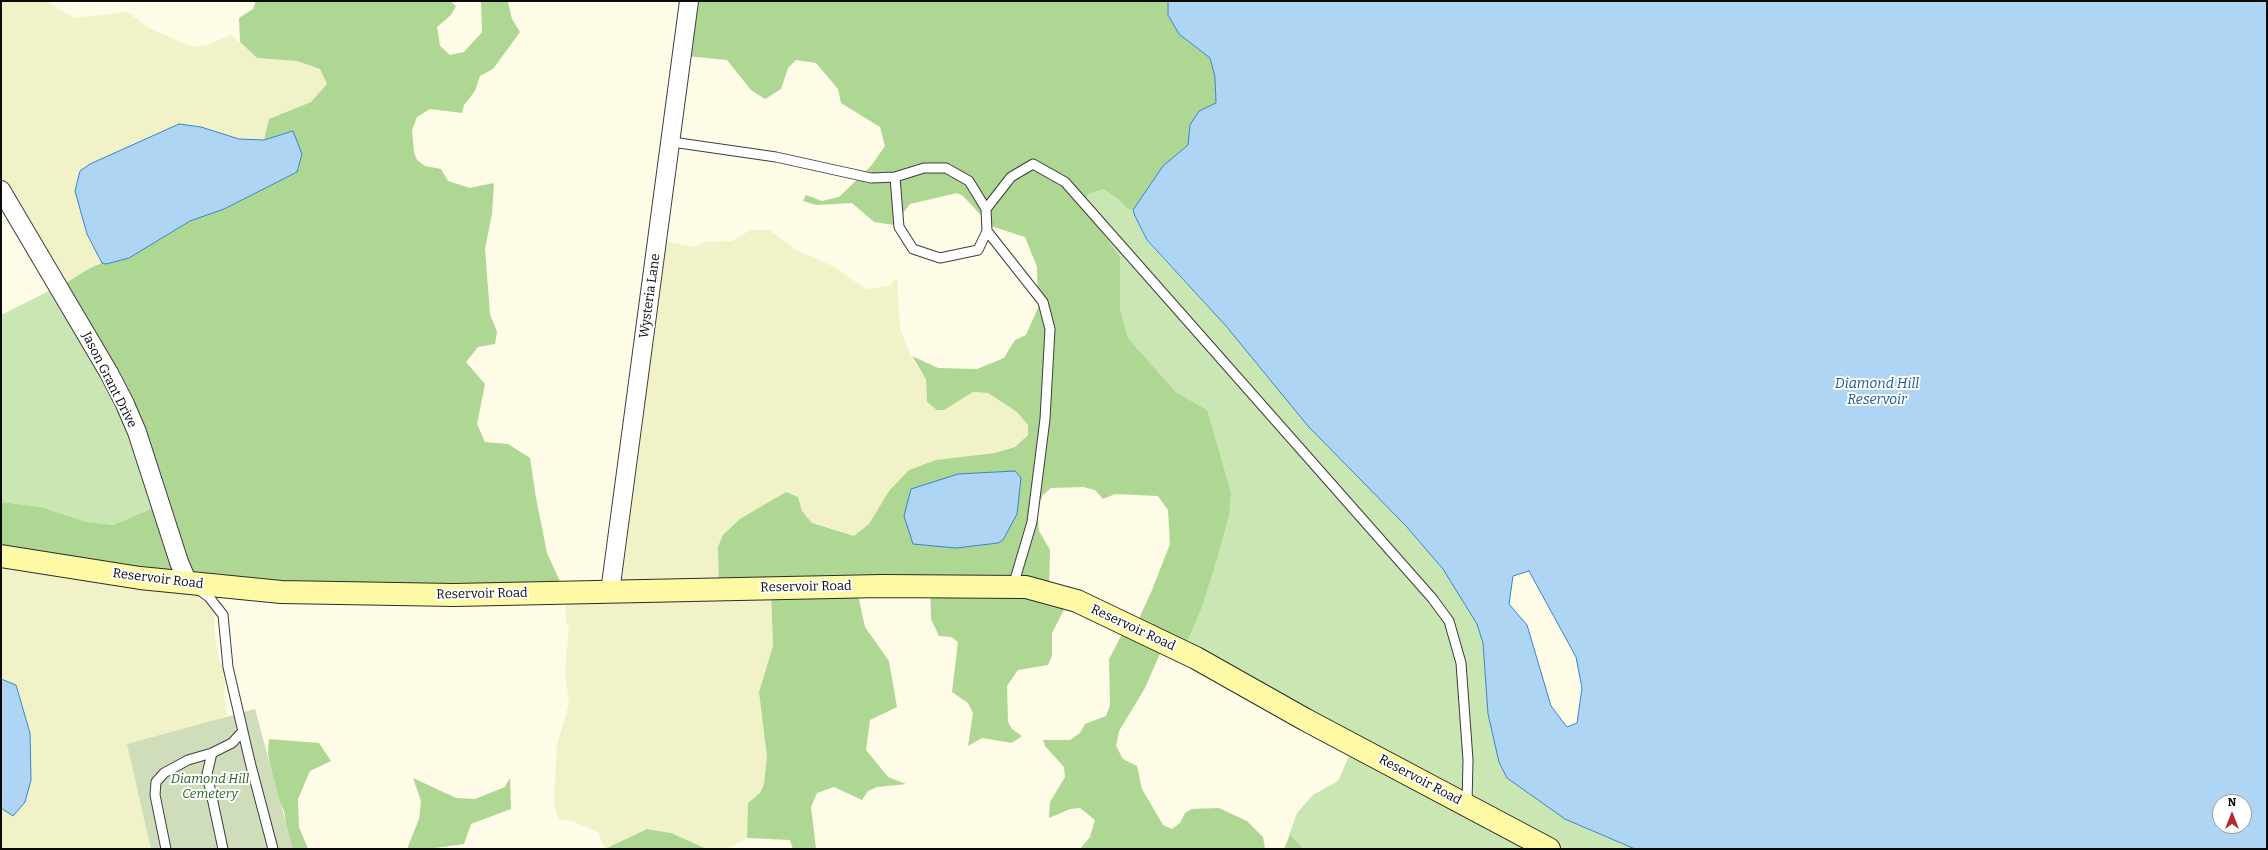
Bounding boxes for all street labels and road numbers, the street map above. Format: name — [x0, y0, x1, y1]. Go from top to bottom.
street label: Wysteria Lane — [636, 253, 664, 339]
street label: Jason Grant Drive — [78, 330, 140, 430]
street label: Reservoir Road — [112, 566, 204, 592]
street label: Reservoir Road — [760, 578, 852, 596]
street label: Reservoir Road — [436, 585, 528, 603]
street label: Reservoir Road — [1088, 602, 1178, 654]
street label: Reservoir Road — [1376, 752, 1464, 808]

